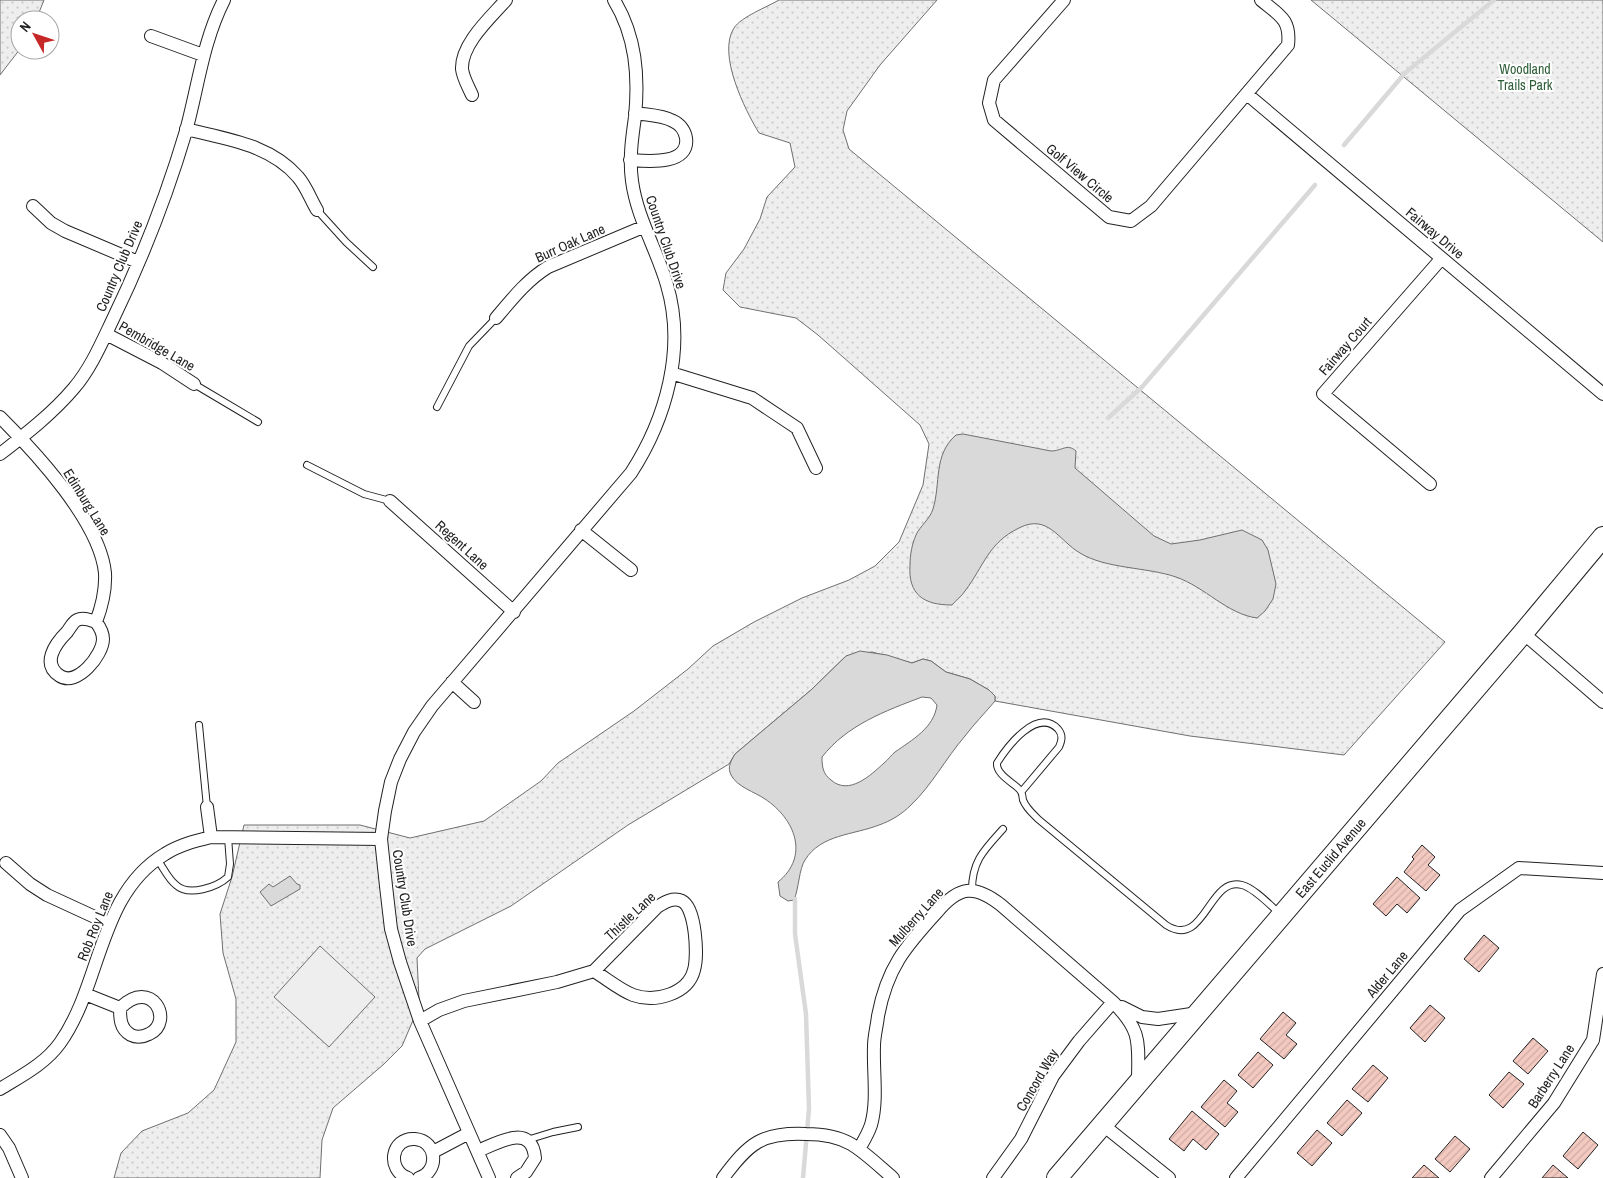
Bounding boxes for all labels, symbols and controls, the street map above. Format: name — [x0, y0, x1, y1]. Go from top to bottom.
north arrow — [10, 10, 60, 60]
text: N — [15, 18, 35, 36]
park label: Woodland Trails Park — [1497, 60, 1553, 94]
street label: Golf View Circle — [1043, 140, 1117, 206]
street label: Country Club Drive — [642, 193, 690, 291]
street label: Fairway Drive — [1402, 203, 1468, 263]
street label: Country Club Drive — [92, 218, 146, 314]
street label: Burr Oak Lane — [532, 220, 608, 266]
street label: Fairway Court — [1315, 313, 1375, 379]
street label: Pembridge Lane — [116, 317, 198, 375]
street label: Edinburg Lane — [59, 465, 115, 539]
street label: Regent Lane — [432, 516, 492, 574]
street label: East Euclid Avenue — [1291, 814, 1370, 902]
street label: Country Club Drive — [388, 848, 422, 948]
street label: Mulberry Lane — [885, 884, 947, 950]
street label: Thistle Lane — [601, 888, 659, 944]
street label: Rob Roy Lane — [73, 889, 117, 963]
street label: Alder Lane — [1362, 947, 1412, 1002]
street label: Barberry Lane — [1524, 1041, 1578, 1111]
street label: Concord Way — [1012, 1045, 1062, 1114]

